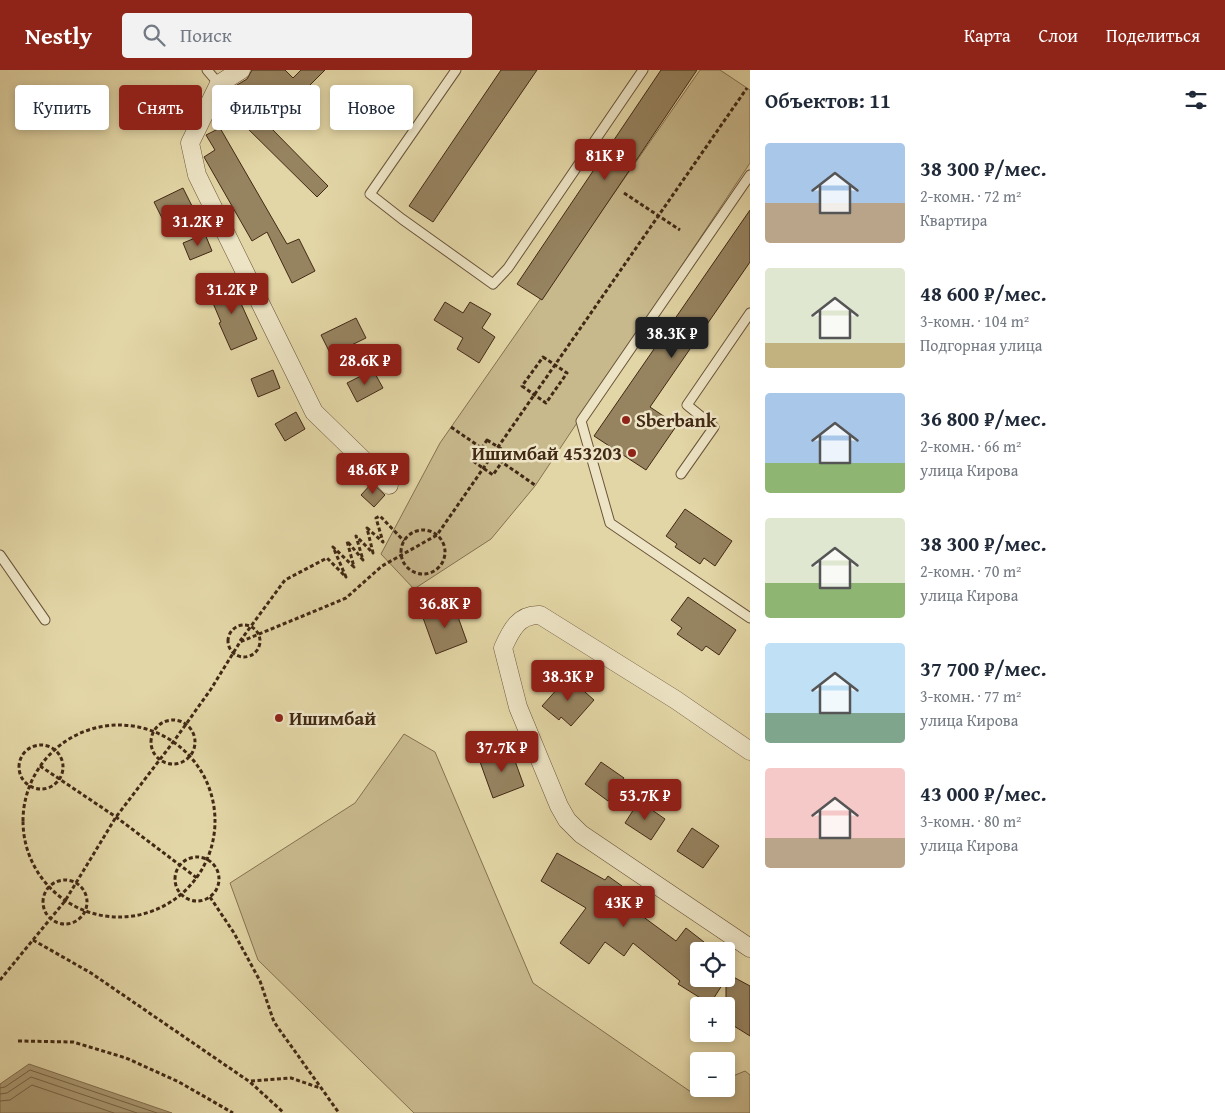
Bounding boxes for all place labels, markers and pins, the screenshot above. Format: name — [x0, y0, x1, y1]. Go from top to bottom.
pin: 81K ₽ — [570, 138, 640, 181]
pin: 31.2K ₽ — [152, 204, 244, 247]
pin: 31.2K ₽ — [186, 272, 278, 315]
pin: 38.3K ₽ — [626, 316, 718, 359]
pin: 28.6K ₽ — [319, 344, 411, 386]
place label: Sberbank — [636, 406, 717, 434]
marker: Sberbank — [620, 414, 632, 426]
place label: Ишимбай 453203 — [472, 439, 622, 467]
marker: Ишимбай 453203 — [626, 447, 638, 459]
pin: 48.6K ₽ — [327, 452, 419, 495]
pin: 36.8K ₽ — [399, 586, 491, 629]
pin: 38.3K ₽ — [522, 660, 614, 702]
place label: Ишимбай — [289, 704, 376, 732]
marker: Ишимбай — [273, 712, 285, 724]
pin: 37.7K ₽ — [456, 730, 548, 773]
pin: 53.7K ₽ — [599, 778, 691, 821]
pin: 43K ₽ — [589, 886, 659, 928]

